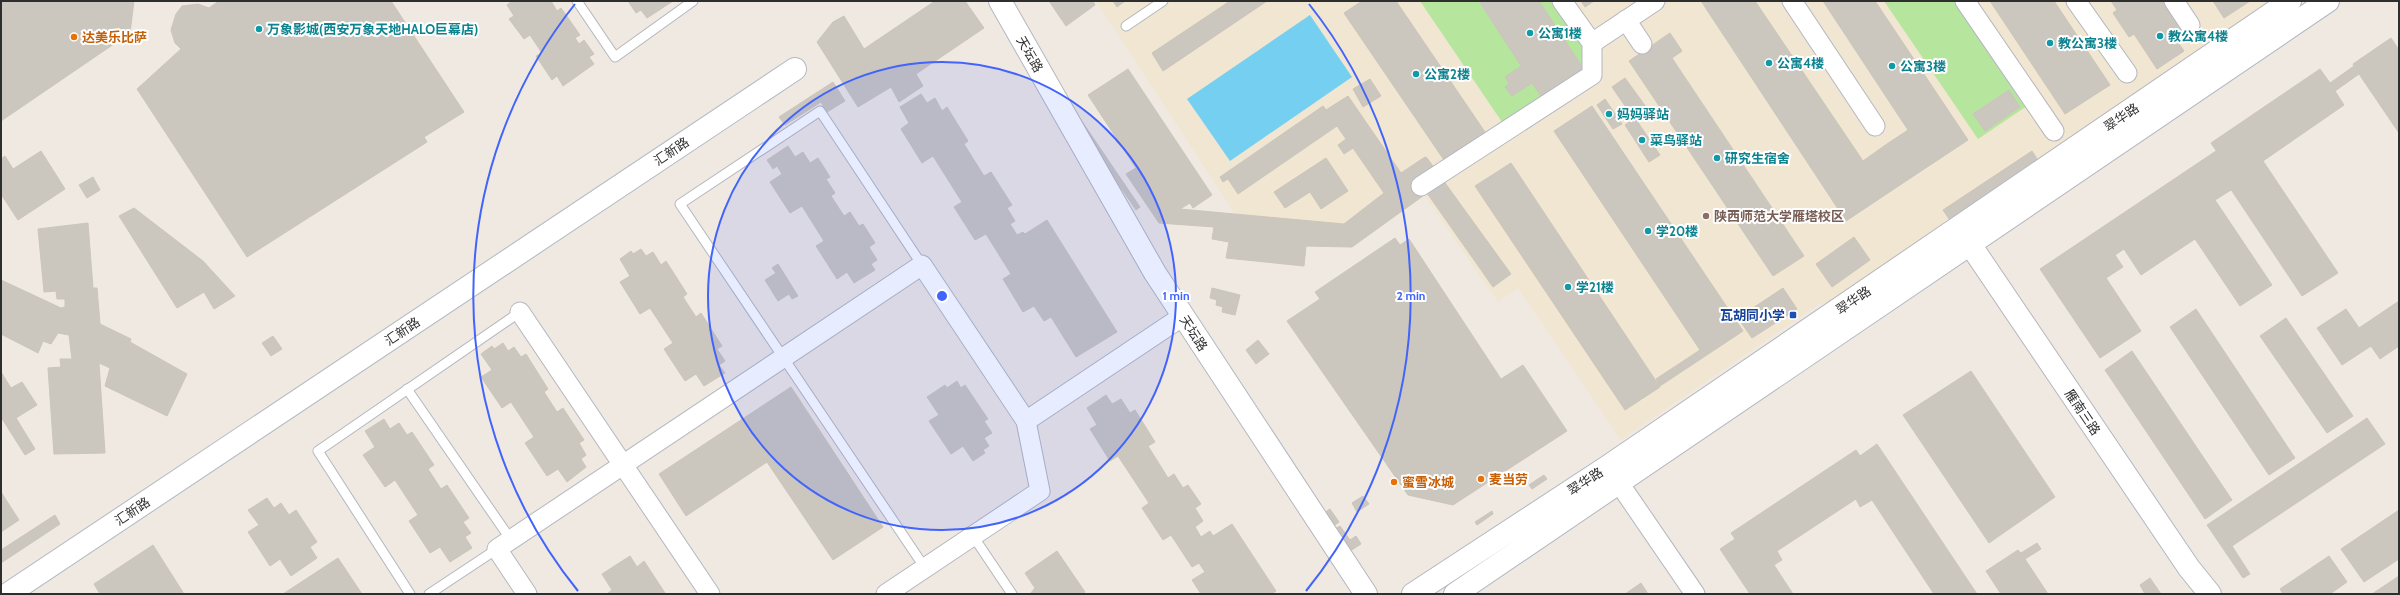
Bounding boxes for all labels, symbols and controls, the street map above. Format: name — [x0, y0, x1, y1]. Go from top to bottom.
place label: 万象影城(西安万象天地HALO巨幕店) — [267, 21, 478, 37]
marker: 万象影城(西安万象天地HALO巨幕店) — [254, 24, 264, 34]
place label: 公寓1楼 — [1538, 25, 1582, 41]
marker: 公寓1楼 — [1525, 28, 1535, 38]
place label: 教公寓4楼 — [2168, 28, 2228, 44]
place label: 达美乐比萨 — [82, 29, 147, 45]
marker: 教公寓4楼 — [2155, 31, 2165, 41]
marker: 达美乐比萨 — [69, 32, 79, 42]
street label: 天坛路 — [1013, 33, 1047, 75]
place label: 教公寓3楼 — [2058, 35, 2117, 51]
marker: 教公寓3楼 — [2045, 38, 2055, 48]
place label: 公寓4楼 — [1777, 55, 1824, 71]
marker: 公寓4楼 — [1764, 58, 1774, 68]
place label: 公寓3楼 — [1900, 58, 1946, 74]
marker: 公寓3楼 — [1887, 61, 1897, 71]
place label: 公寓2楼 — [1424, 66, 1470, 82]
marker: 公寓2楼 — [1411, 69, 1421, 79]
street label: 翠华路 — [2100, 99, 2142, 135]
place label: 妈妈驿站 — [1617, 106, 1669, 122]
marker: 妈妈驿站 — [1604, 109, 1614, 119]
place label: 菜鸟驿站 — [1650, 132, 1702, 148]
street label: 汇新路 — [650, 133, 692, 169]
marker: 菜鸟驿站 — [1637, 135, 1647, 145]
place label: 研究生宿舍 — [1725, 150, 1790, 166]
marker: 研究生宿舍 — [1712, 153, 1722, 163]
place label: 陕西师范大学雁塔校区 — [1714, 208, 1844, 224]
marker: 陕西师范大学雁塔校区 — [1701, 211, 1711, 221]
place label: 学20楼 — [1656, 223, 1698, 239]
marker: 学20楼 — [1643, 226, 1653, 236]
place label: 学21楼 — [1576, 279, 1614, 295]
marker: 学21楼 — [1563, 282, 1573, 292]
street label: 翠华路 — [1832, 282, 1874, 318]
text: 1 min — [1162, 288, 1190, 303]
text: 2 min — [1397, 288, 1425, 303]
centre of rings — [935, 289, 949, 303]
place label: 瓦胡同小学 — [1720, 307, 1785, 323]
marker: 瓦胡同小学 — [1788, 310, 1798, 320]
street label: 天坛路 — [1177, 312, 1211, 354]
street label: 汇新路 — [381, 313, 423, 349]
street label: 雁南三路 — [2062, 386, 2104, 438]
street label: 翠华路 — [1564, 464, 1606, 498]
place label: 麦当劳 — [1489, 471, 1528, 487]
place label: 蜜雪冰城 — [1402, 474, 1454, 490]
marker: 麦当劳 — [1476, 474, 1486, 484]
marker: 蜜雪冰城 — [1389, 477, 1399, 487]
street label: 汇新路 — [111, 493, 153, 529]

